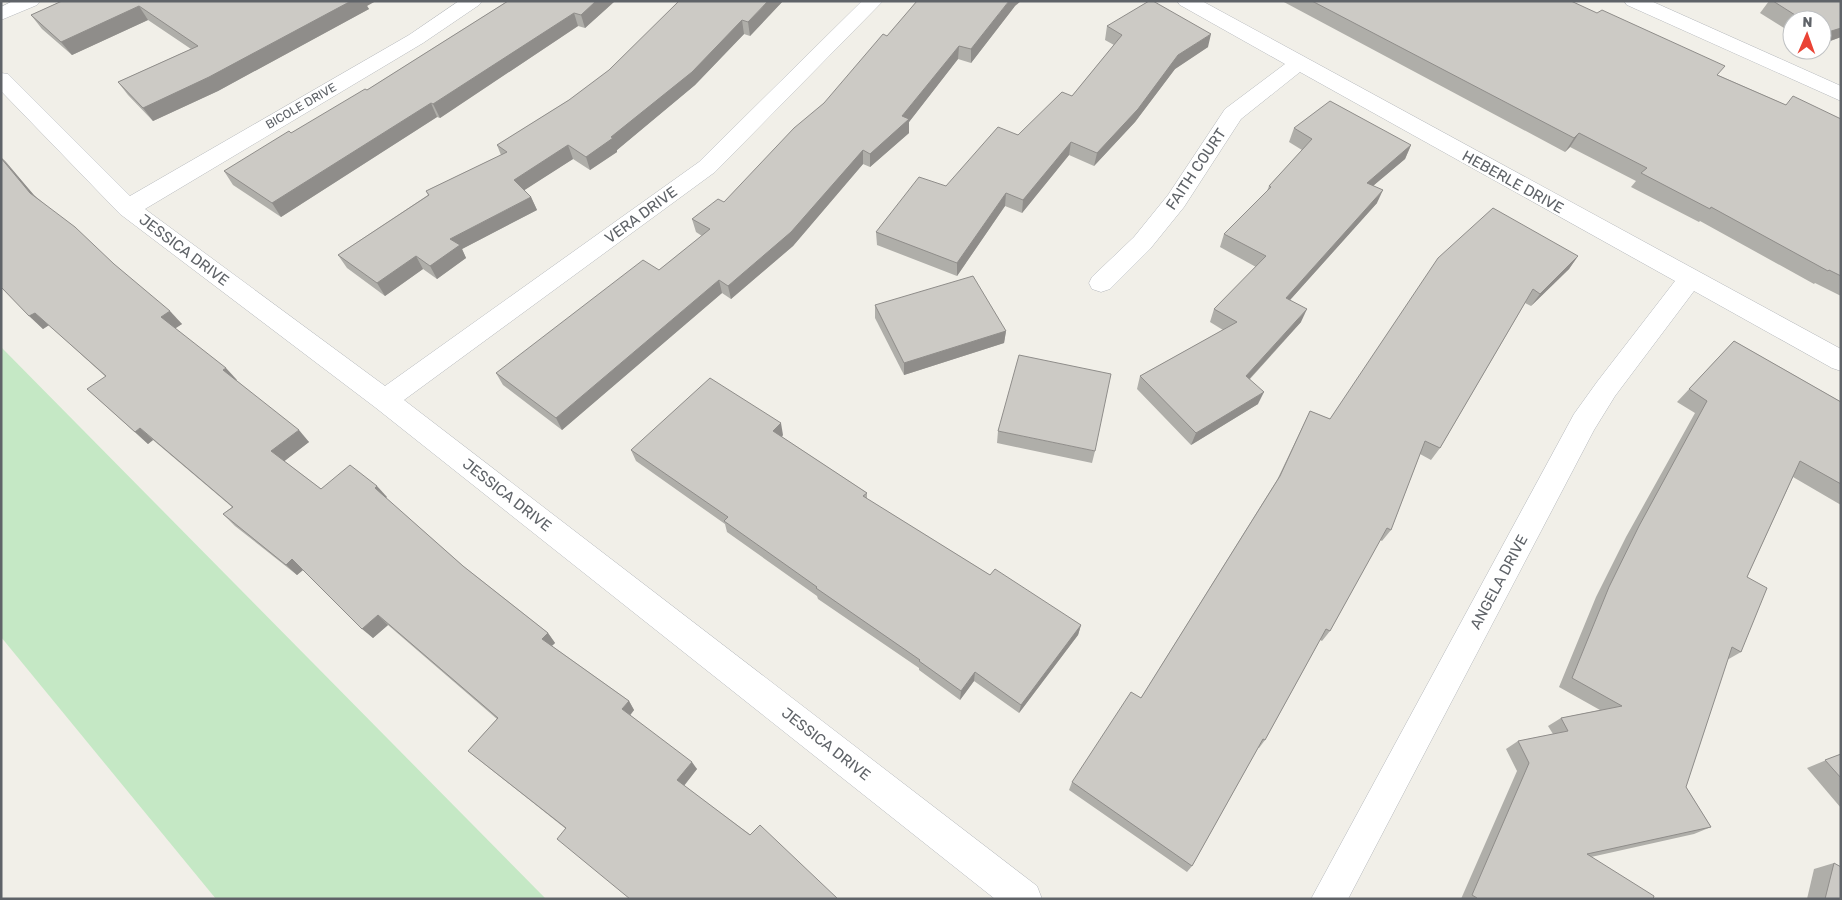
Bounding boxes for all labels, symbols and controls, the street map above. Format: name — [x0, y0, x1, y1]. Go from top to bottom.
north arrow — [1782, 10, 1832, 60]
text: N — [1802, 14, 1813, 31]
street label: BICOLE DRIVE — [263, 80, 339, 132]
street label: FAITH COURT — [1162, 125, 1230, 213]
street label: HEBERLE DRIVE — [1459, 147, 1567, 217]
street label: VERA DRIVE — [601, 183, 681, 247]
street label: JESSICA DRIVE — [136, 210, 232, 290]
street label: JESSICA DRIVE — [459, 455, 555, 535]
street label: ANGELA DRIVE — [1466, 532, 1532, 632]
street label: JESSICA DRIVE — [778, 704, 874, 784]

